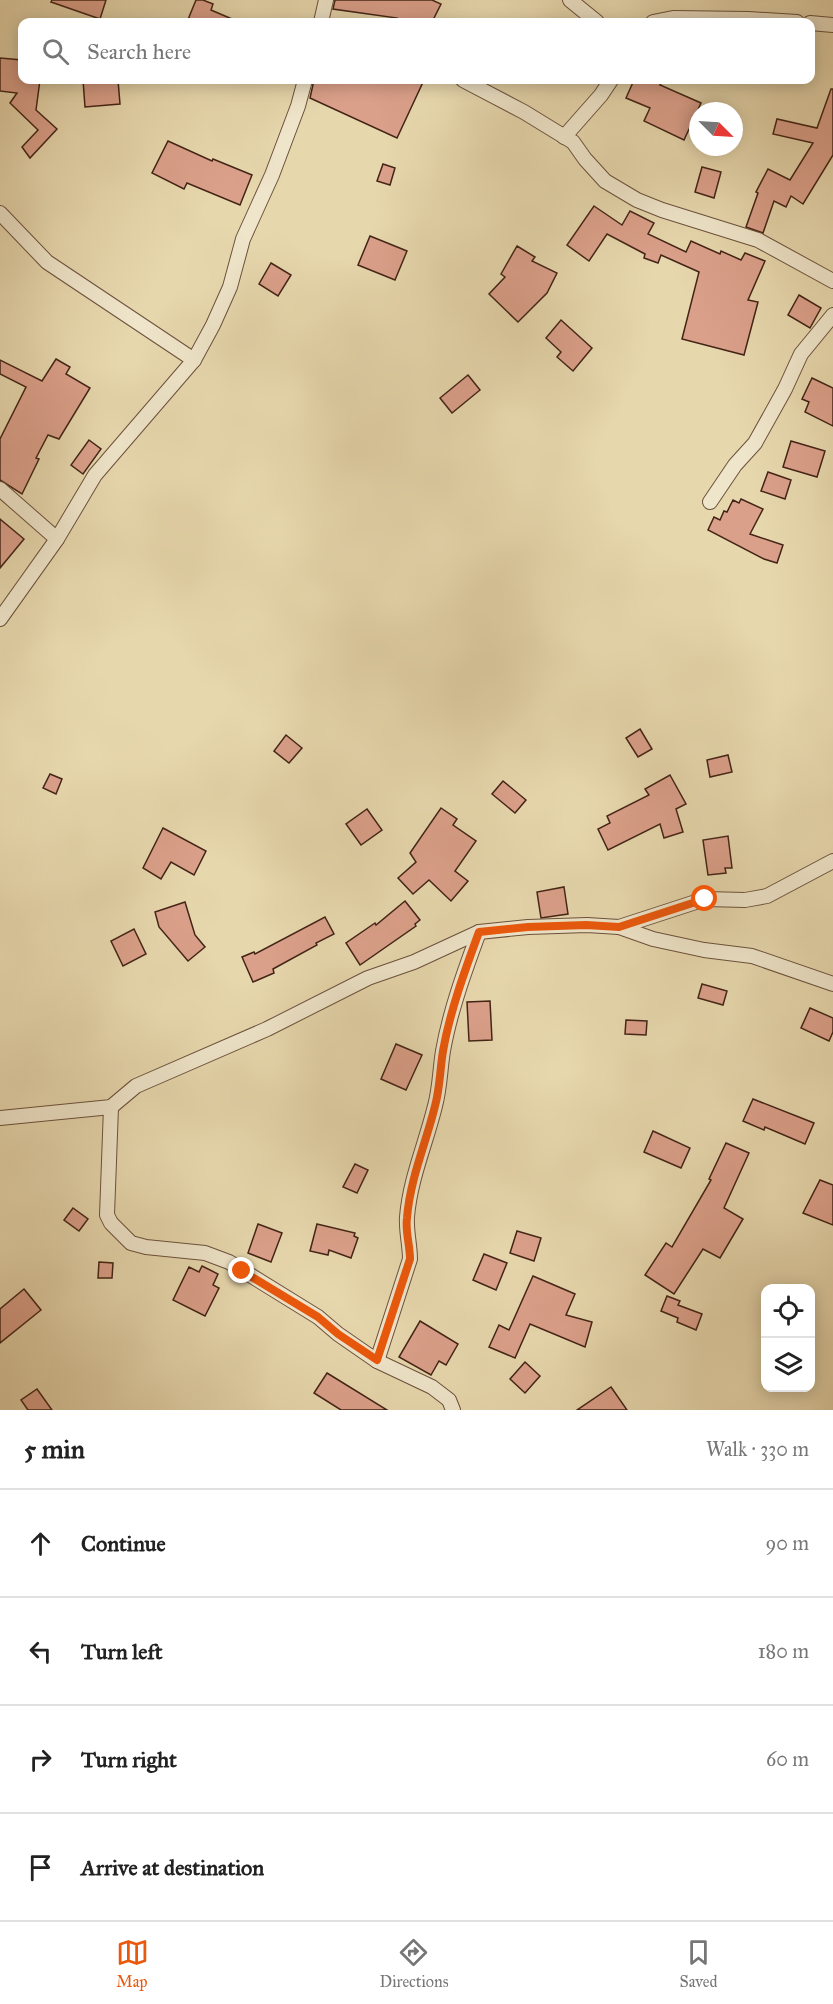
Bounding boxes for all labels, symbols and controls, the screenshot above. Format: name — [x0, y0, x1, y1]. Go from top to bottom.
search box — [18, 18, 815, 84]
icon: search — [39, 35, 72, 68]
text: Search here — [87, 38, 191, 65]
north arrow — [689, 102, 743, 156]
route start — [691, 885, 717, 911]
route end — [228, 1257, 254, 1283]
map controls — [761, 1284, 815, 1392]
button: locate — [761, 1284, 815, 1338]
button: layers — [761, 1338, 815, 1392]
text: 5 min — [24, 1433, 85, 1465]
text: Walk · 330 m — [706, 1437, 809, 1461]
icon: ahead — [24, 1527, 57, 1560]
text: Continue — [81, 1530, 166, 1557]
text: 90 m — [766, 1531, 809, 1555]
icon: left — [24, 1635, 57, 1668]
text: Turn left — [81, 1638, 163, 1665]
text: 180 m — [758, 1639, 809, 1663]
icon: right — [24, 1743, 57, 1776]
text: Turn right — [81, 1746, 177, 1773]
text: 60 m — [766, 1747, 809, 1771]
icon: arrive — [24, 1851, 57, 1884]
text: Arrive at destination — [81, 1854, 264, 1881]
tab: Map — [116, 1936, 149, 1991]
tab: Directions — [380, 1936, 448, 1991]
tab: Saved — [679, 1936, 717, 1991]

